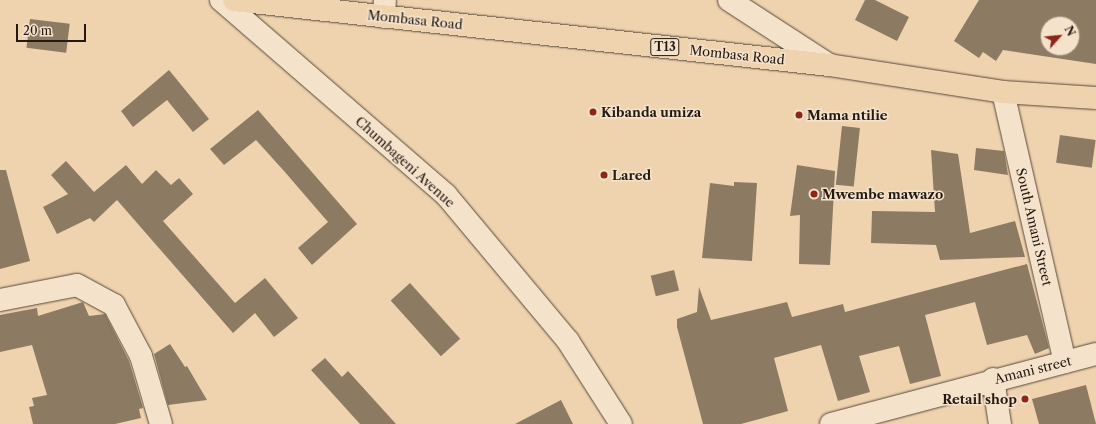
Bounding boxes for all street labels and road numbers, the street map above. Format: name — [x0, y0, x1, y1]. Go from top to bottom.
street label: Mombasa Road — [367, 7, 463, 33]
road number: T13 — [650, 37, 680, 57]
street label: Mombasa Road — [689, 42, 785, 68]
street label: Chumbageni Avenue — [352, 113, 458, 211]
street label: South Amani Street — [1013, 166, 1055, 288]
street label: Amani street — [993, 353, 1073, 387]

